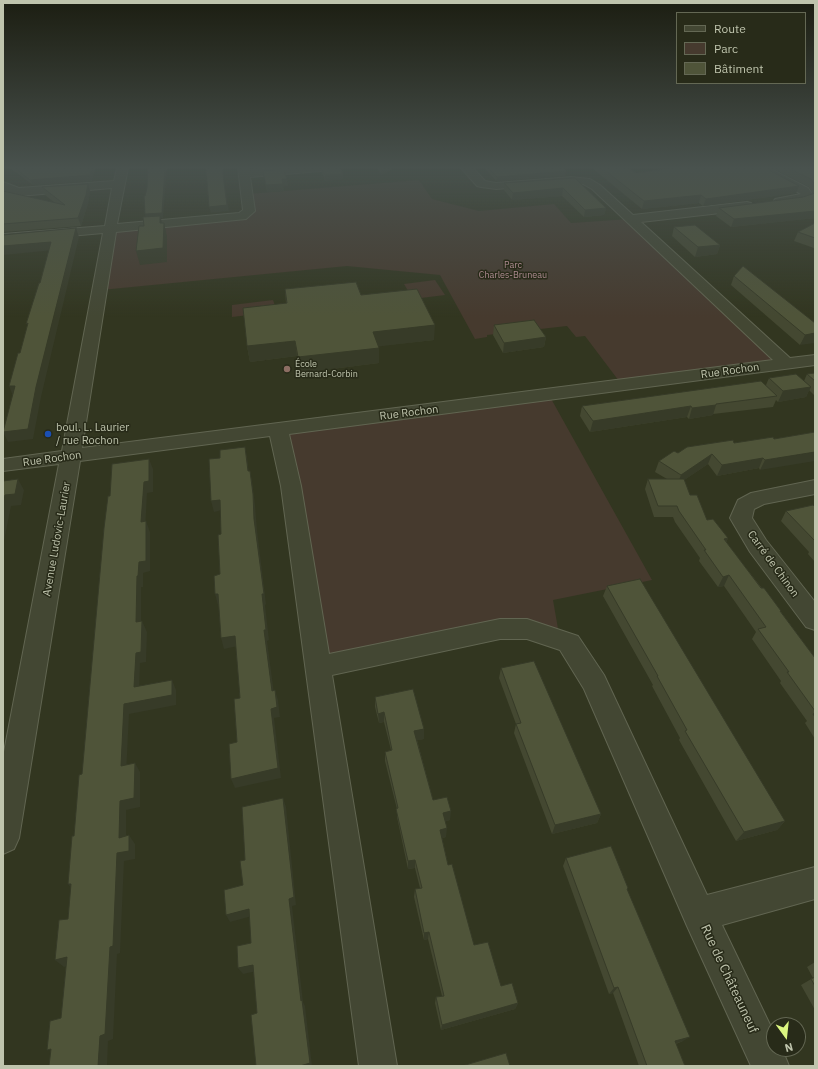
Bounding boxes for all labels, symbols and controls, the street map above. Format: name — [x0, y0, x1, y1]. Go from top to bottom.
legend — [676, 12, 806, 84]
text: Route — [714, 21, 746, 36]
text: Parc — [714, 41, 738, 56]
text: Bâtiment — [714, 61, 764, 76]
park label: Parc Charles-Bruneau — [479, 260, 547, 281]
place label: École Bernard-Corbin — [295, 359, 358, 380]
street label: Rue Rochon — [700, 360, 760, 382]
marker: École Bernard-Corbin — [282, 364, 292, 374]
street label: Rue Rochon — [379, 403, 439, 423]
place label: boul. L. Laurier / rue Rochon — [56, 421, 129, 447]
marker: boul. L. Laurier / rue Rochon — [43, 429, 53, 439]
street label: Rue Rochon — [22, 448, 82, 470]
street label: Avenue Ludovic-Laurier — [40, 481, 74, 597]
street label: Carré de Chinon — [744, 528, 802, 600]
street label: Rue de Châteauneuf — [697, 922, 761, 1036]
north arrow — [766, 1017, 806, 1057]
text: N — [783, 1040, 795, 1055]

